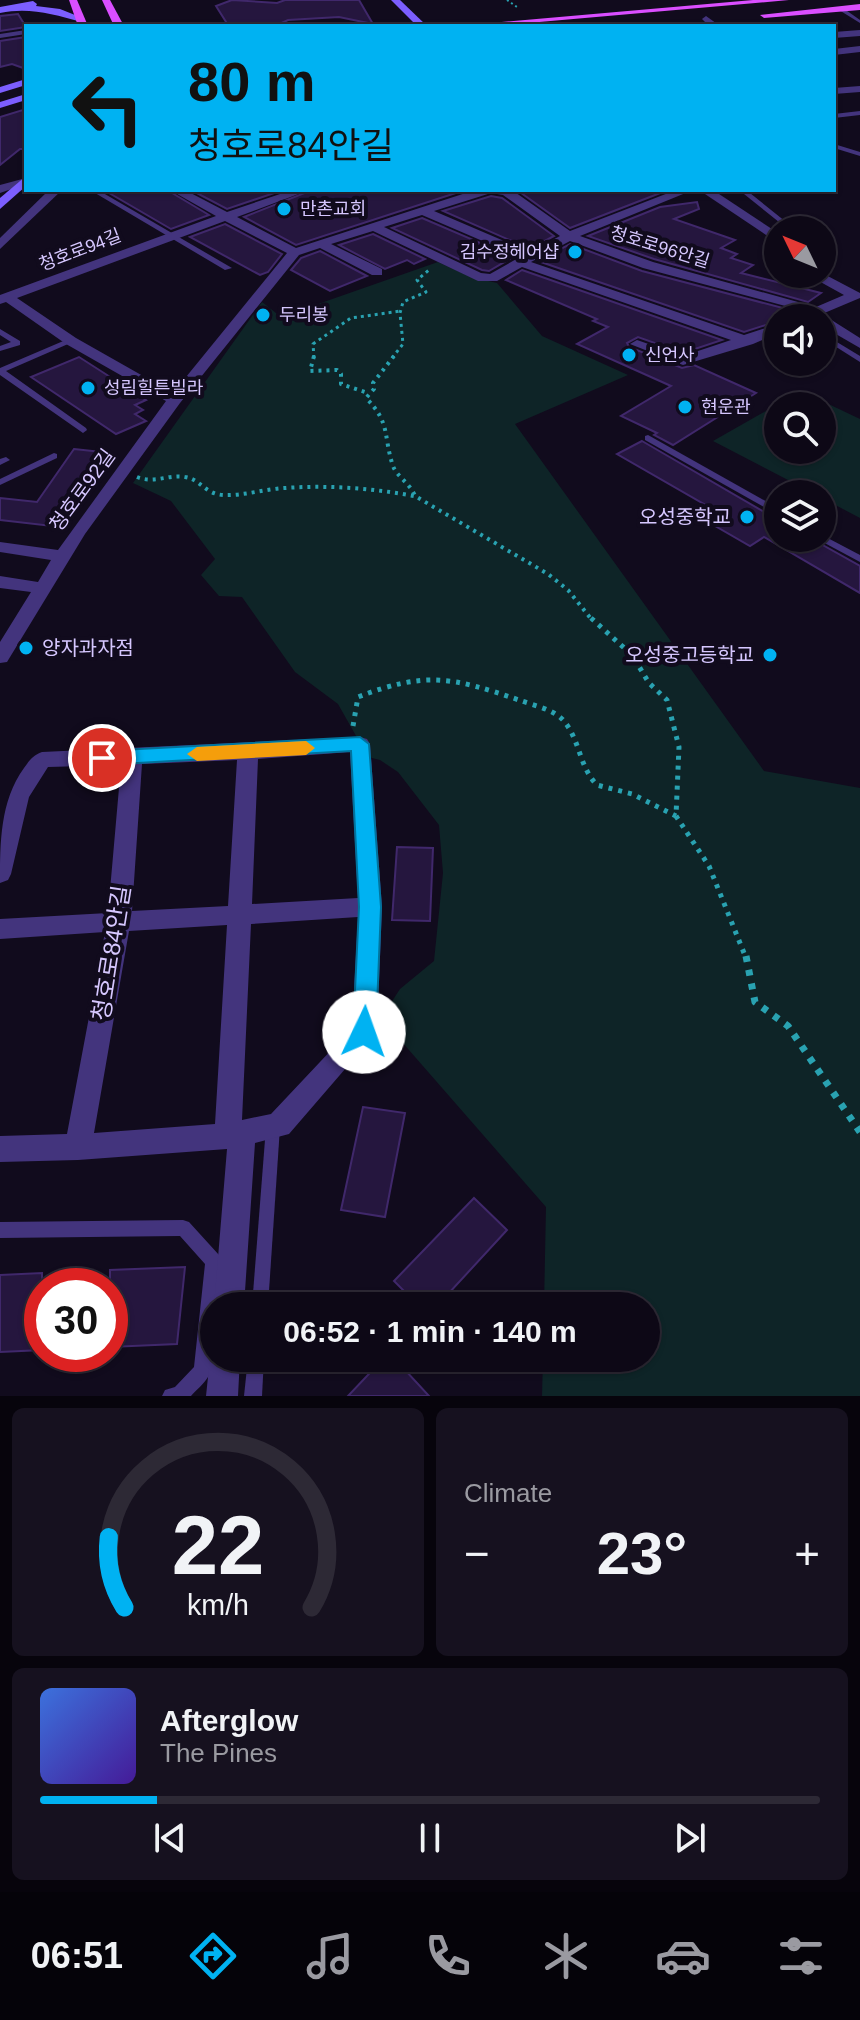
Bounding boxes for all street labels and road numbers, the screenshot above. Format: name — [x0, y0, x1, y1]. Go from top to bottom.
street label: 청호로96안길 — [608, 222, 712, 272]
street label: 청호로94길 — [36, 225, 124, 275]
street label: 청호로92길 — [45, 445, 119, 535]
street label: 청호로84안길 — [87, 883, 135, 1023]

